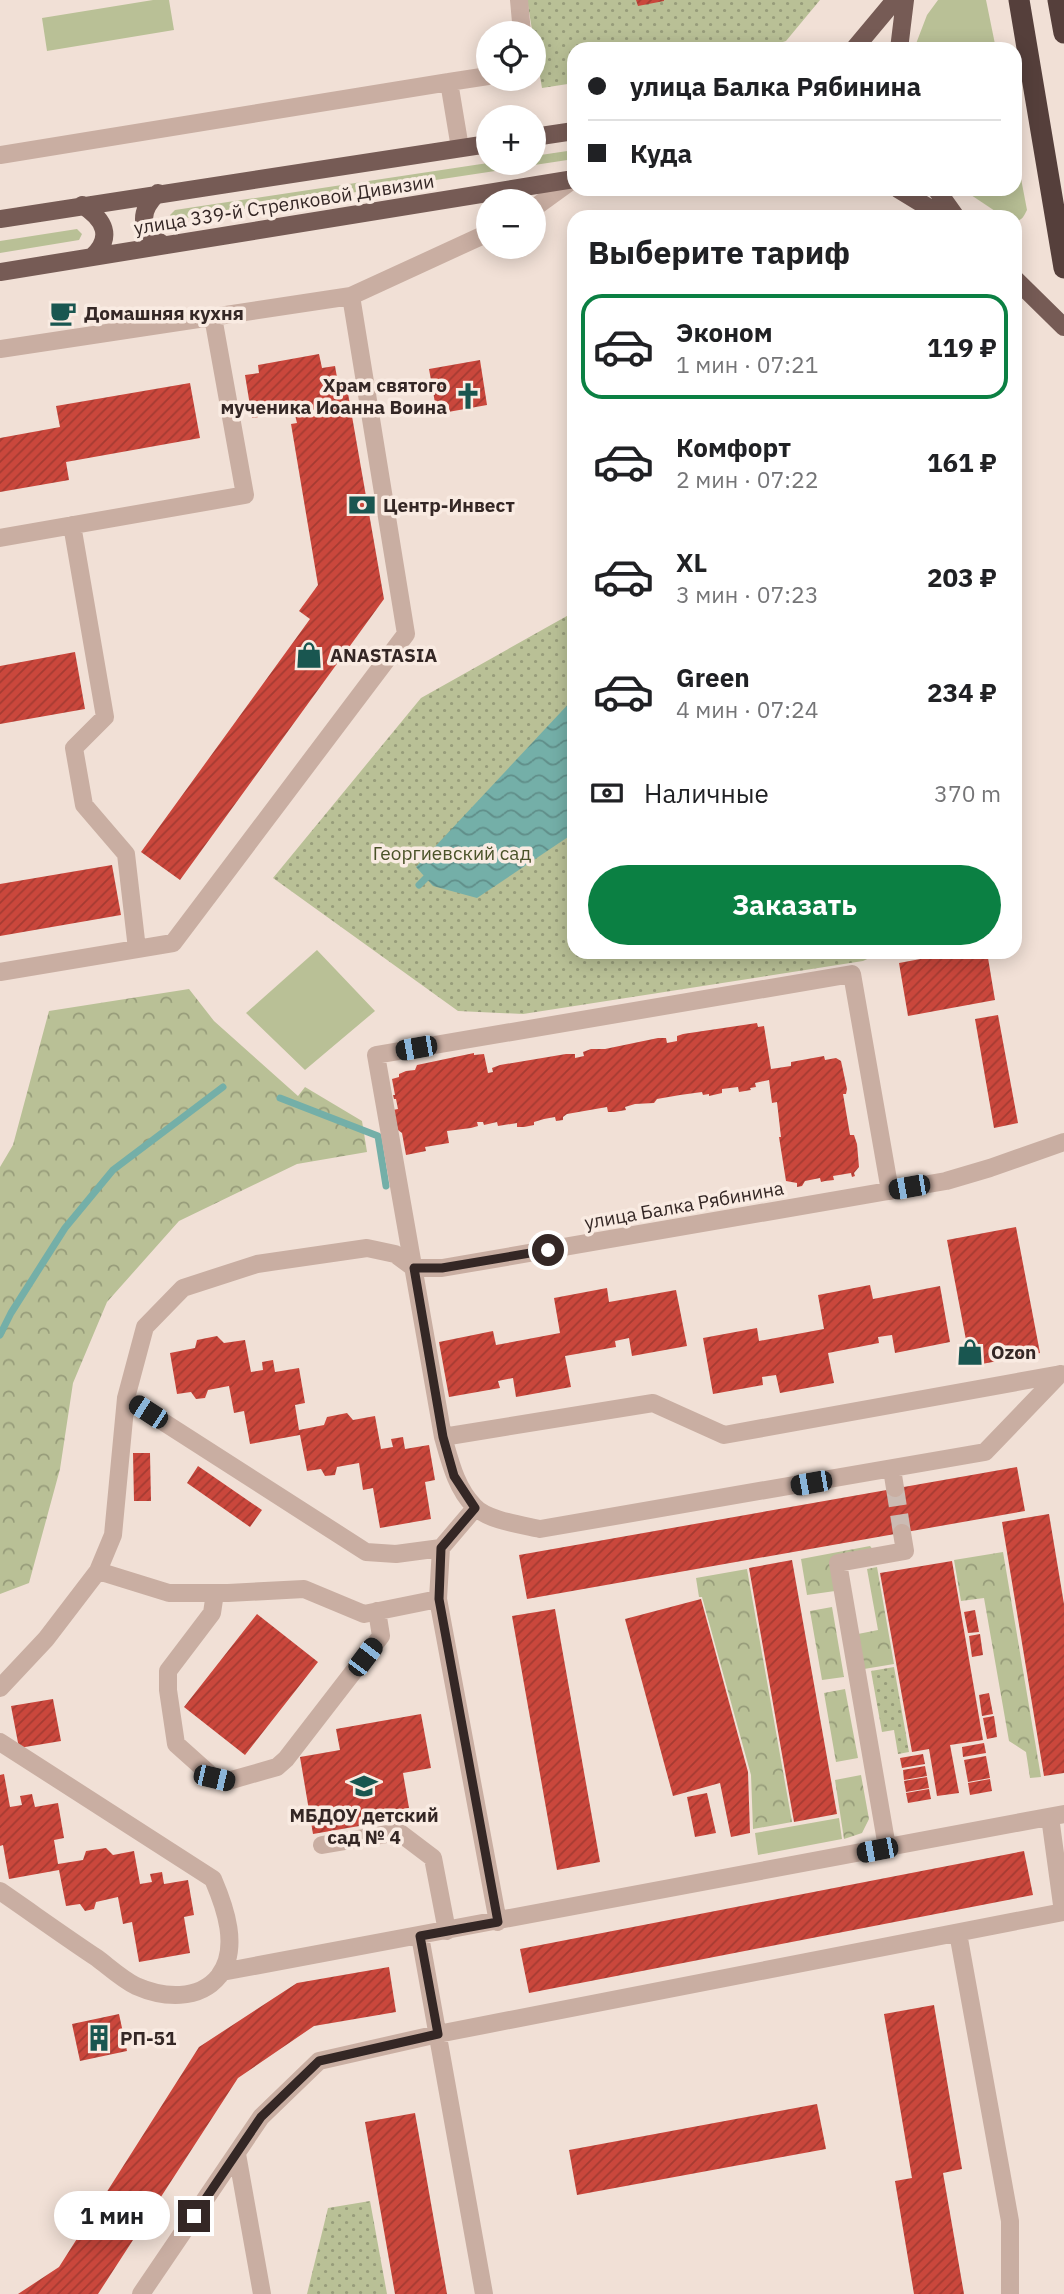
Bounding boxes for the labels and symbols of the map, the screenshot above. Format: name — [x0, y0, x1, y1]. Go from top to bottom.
street label: улица 339-й Стрелковой Дивизии — [132, 168, 436, 240]
cafe icon: Домашняя кухня — [48, 298, 78, 328]
place label: Домашняя кухня — [84, 301, 244, 325]
place label: Храм святого мученика Иоанна Воина — [221, 373, 447, 419]
church icon: Храм святого мученика Иоанна Воина — [453, 381, 483, 411]
bank icon: Центр-Инвест — [347, 490, 377, 520]
place label: Центр-Инвест — [383, 493, 515, 517]
shop icon: ANASTASIA — [294, 640, 324, 670]
place label: ANASTASIA — [330, 643, 437, 667]
park label: Георгиевский сад — [373, 841, 531, 865]
car — [394, 1034, 439, 1062]
car — [887, 1173, 932, 1201]
street label: улица Балка Рябинина — [582, 1176, 786, 1234]
route start — [532, 1234, 564, 1266]
shop icon: Ozon — [955, 1337, 985, 1367]
place label: Ozon — [991, 1340, 1036, 1364]
car — [125, 1392, 172, 1432]
car — [789, 1469, 834, 1497]
car — [344, 1634, 387, 1680]
car — [192, 1763, 237, 1793]
school or university icon: МБДОУ детский сад № 4 — [349, 1771, 379, 1801]
place label: МБДОУ детский сад № 4 — [289, 1803, 439, 1849]
car — [855, 1836, 900, 1864]
building icon: РП-51 — [84, 2023, 114, 2053]
place label: РП-51 — [120, 2026, 177, 2050]
callout: 1 мин — [54, 2192, 170, 2240]
route end — [178, 2200, 210, 2232]

